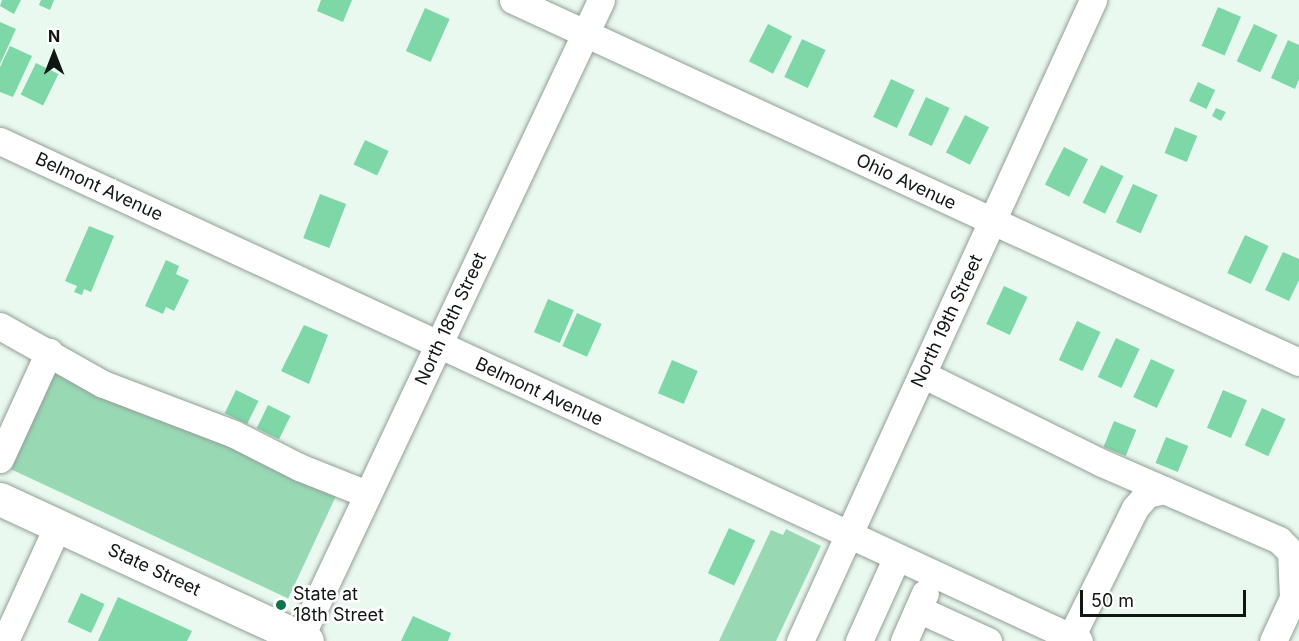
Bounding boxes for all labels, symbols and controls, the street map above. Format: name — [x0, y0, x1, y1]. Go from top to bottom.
north arrow — [24, 24, 84, 84]
text: N — [48, 26, 60, 46]
street label: Belmont Avenue — [32, 148, 166, 226]
street label: Ohio Avenue — [853, 149, 959, 215]
street label: North 18th Street — [411, 249, 491, 389]
street label: North 19th Street — [907, 251, 987, 391]
street label: Belmont Avenue — [472, 353, 606, 431]
street label: State Street — [104, 539, 204, 601]
scale bar — [1083, 578, 1250, 616]
place label: State at 18th Street — [293, 584, 384, 626]
text: 50 m — [1091, 590, 1134, 611]
marker: State at 18th Street — [274, 598, 288, 612]

